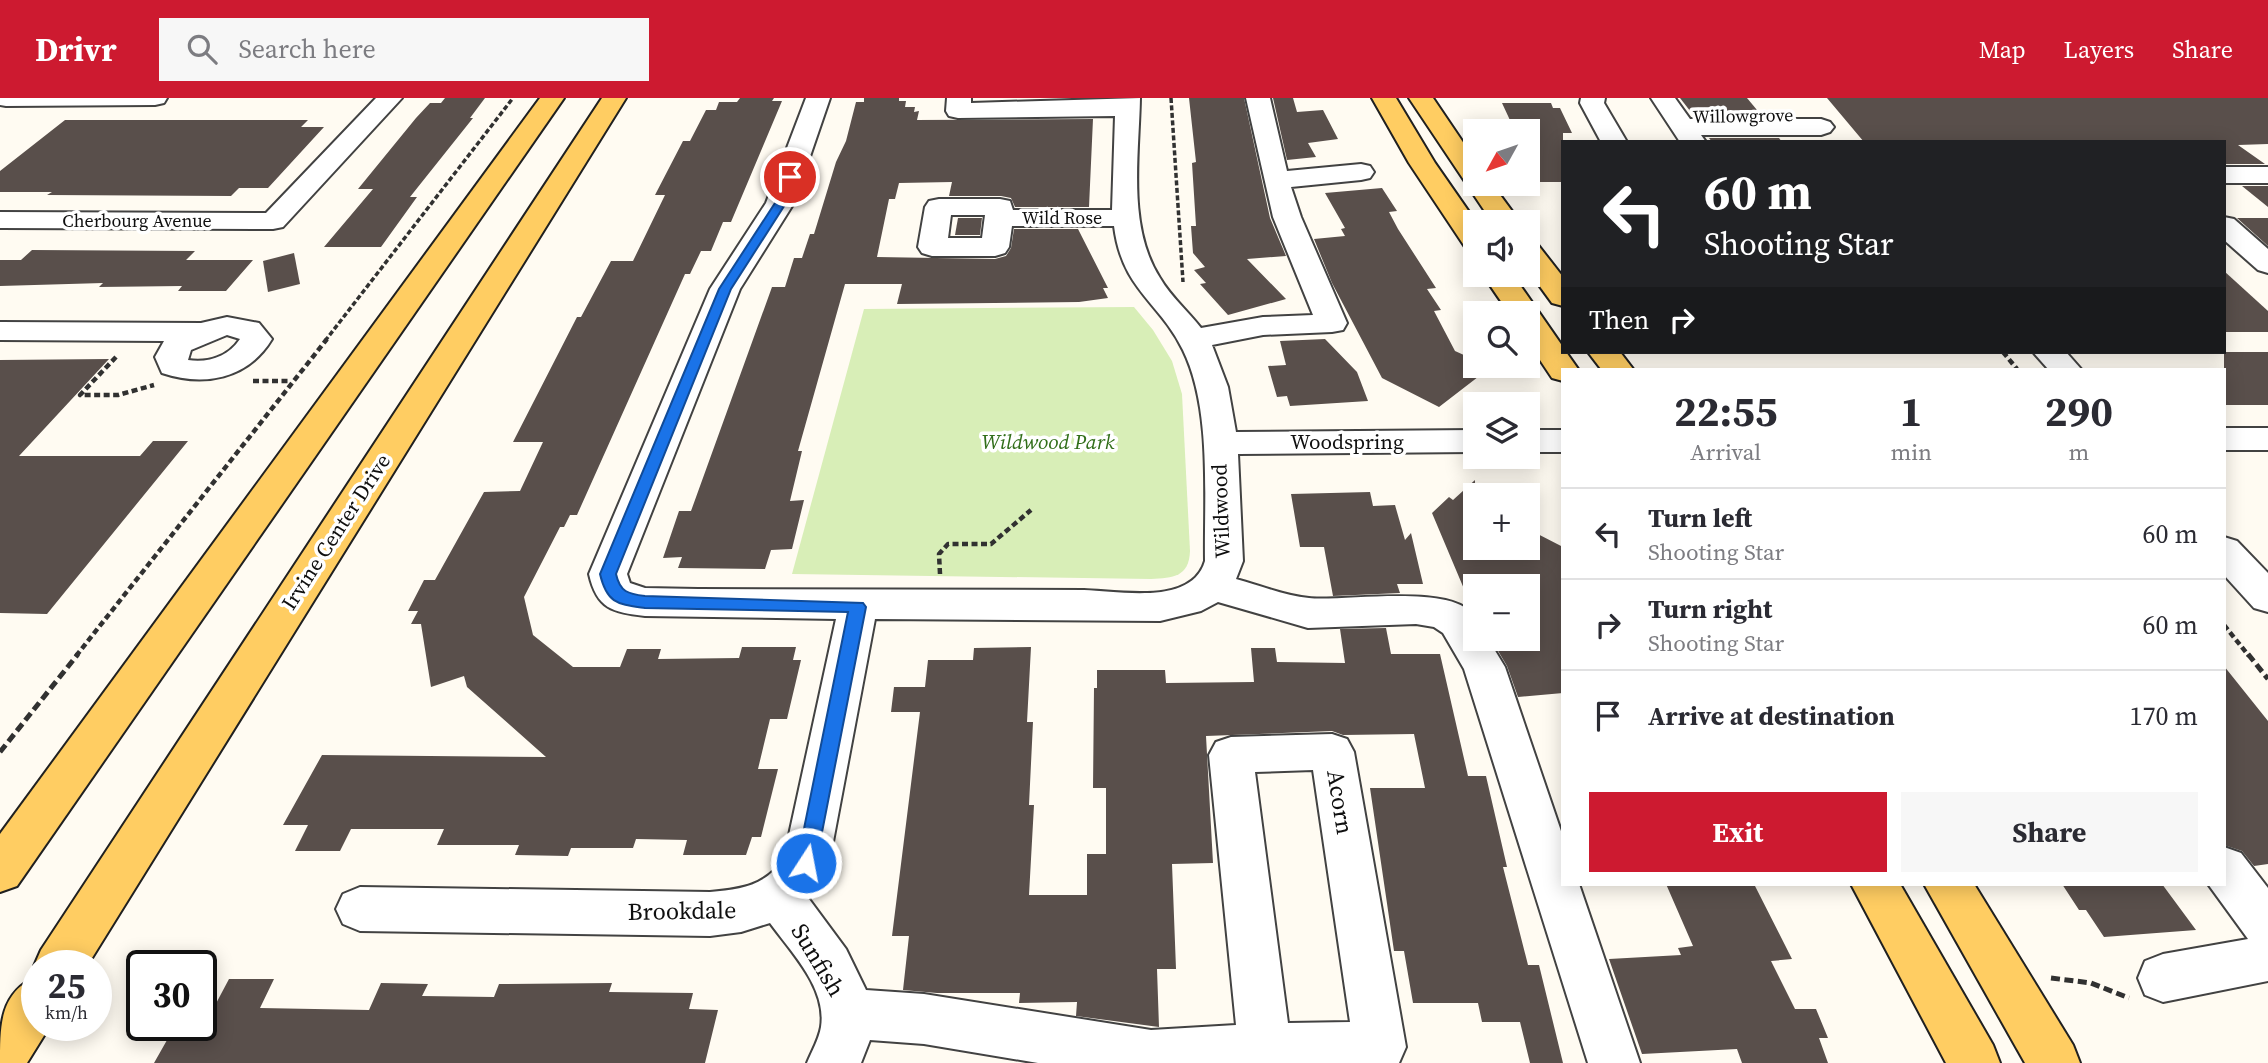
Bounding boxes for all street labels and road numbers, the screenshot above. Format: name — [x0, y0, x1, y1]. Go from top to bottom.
street label: Willowgrove — [1692, 102, 1794, 129]
street label: Wild Rose — [1022, 205, 1102, 230]
street label: Cherbourg Avenue — [62, 208, 212, 233]
street label: Woodspring — [1290, 427, 1404, 456]
street label: Irvine Center Drive — [274, 448, 397, 615]
street label: Wildwood — [1204, 463, 1237, 559]
street label: Acorn — [1319, 767, 1362, 837]
street label: Brookdale — [627, 893, 737, 928]
street label: Sunfish — [784, 917, 853, 1002]

